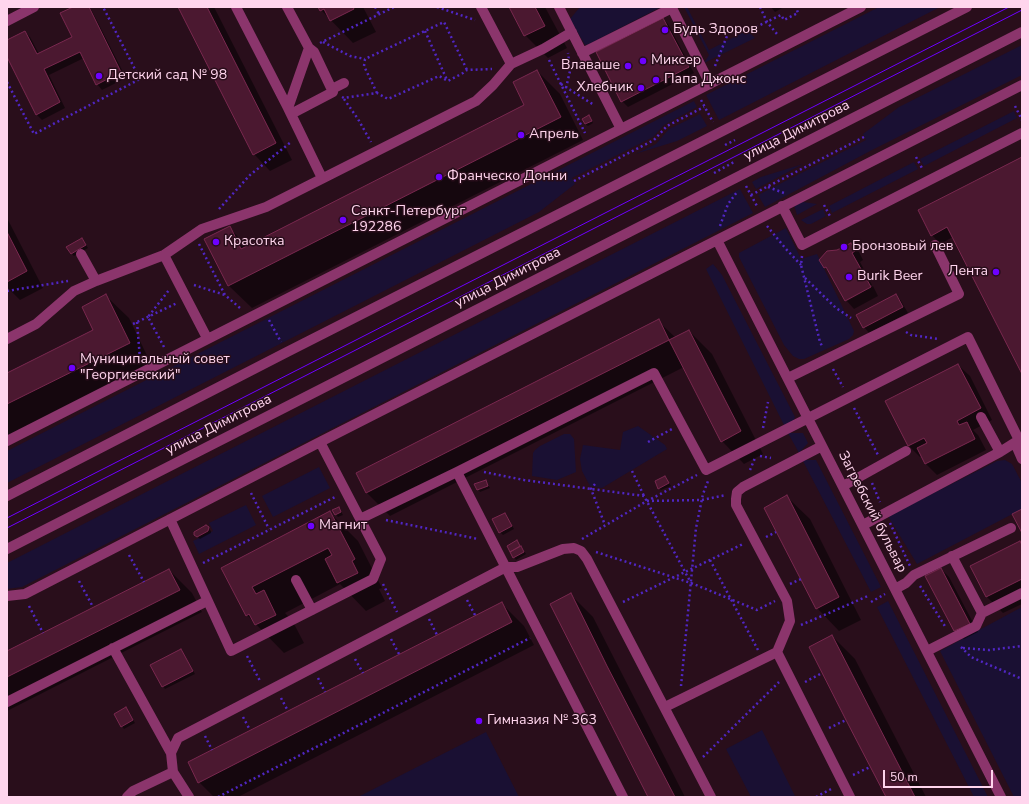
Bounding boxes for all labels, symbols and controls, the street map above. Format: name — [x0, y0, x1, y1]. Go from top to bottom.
place label: Будь Здоров — [673, 22, 758, 38]
marker: Будь Здоров — [660, 25, 670, 35]
place label: Миксер — [651, 53, 701, 69]
marker: Миксер — [638, 56, 648, 66]
place label: Влаваше — [561, 58, 620, 74]
marker: Влаваше — [623, 61, 633, 71]
place label: Детский сад № 98 — [107, 68, 227, 84]
marker: Детский сад № 98 — [94, 71, 104, 81]
place label: Папа Джонс — [664, 72, 746, 88]
marker: Папа Джонс — [651, 75, 661, 85]
place label: Хлебник — [577, 80, 633, 96]
marker: Хлебник — [636, 83, 646, 93]
street label: улица Димитрова — [741, 97, 853, 165]
place label: Апрель — [529, 127, 579, 143]
marker: Апрель — [516, 130, 526, 140]
place label: Франческо Донни — [447, 169, 567, 185]
marker: Франческо Донни — [434, 172, 444, 182]
place label: Санкт-Петербург 192286 — [351, 204, 465, 236]
marker: Санкт-Петербург 192286 — [338, 215, 348, 225]
place label: Красотка — [224, 234, 284, 250]
marker: Красотка — [211, 237, 221, 247]
place label: Бронзовый лев — [852, 239, 953, 255]
marker: Бронзовый лев — [839, 242, 849, 252]
street label: улица Димитрова — [452, 244, 564, 312]
place label: Лента — [948, 264, 988, 280]
marker: Лента — [991, 267, 1001, 277]
place label: Burik Beer — [857, 269, 923, 285]
marker: Burik Beer — [844, 272, 854, 282]
place label: Муниципальный совет "Георгиевский" — [80, 352, 230, 384]
marker: Муниципальный совет "Георгиевский" — [67, 363, 77, 373]
street label: улица Димитрова — [163, 391, 275, 459]
street label: Загребский бульвар — [834, 448, 910, 576]
place label: Магнит — [319, 518, 367, 534]
marker: Магнит — [306, 521, 316, 531]
place label: Гимназия № 363 — [487, 713, 597, 729]
marker: Гимназия № 363 — [474, 716, 484, 726]
scale bar — [885, 762, 995, 788]
text: 50 m — [890, 769, 918, 785]

